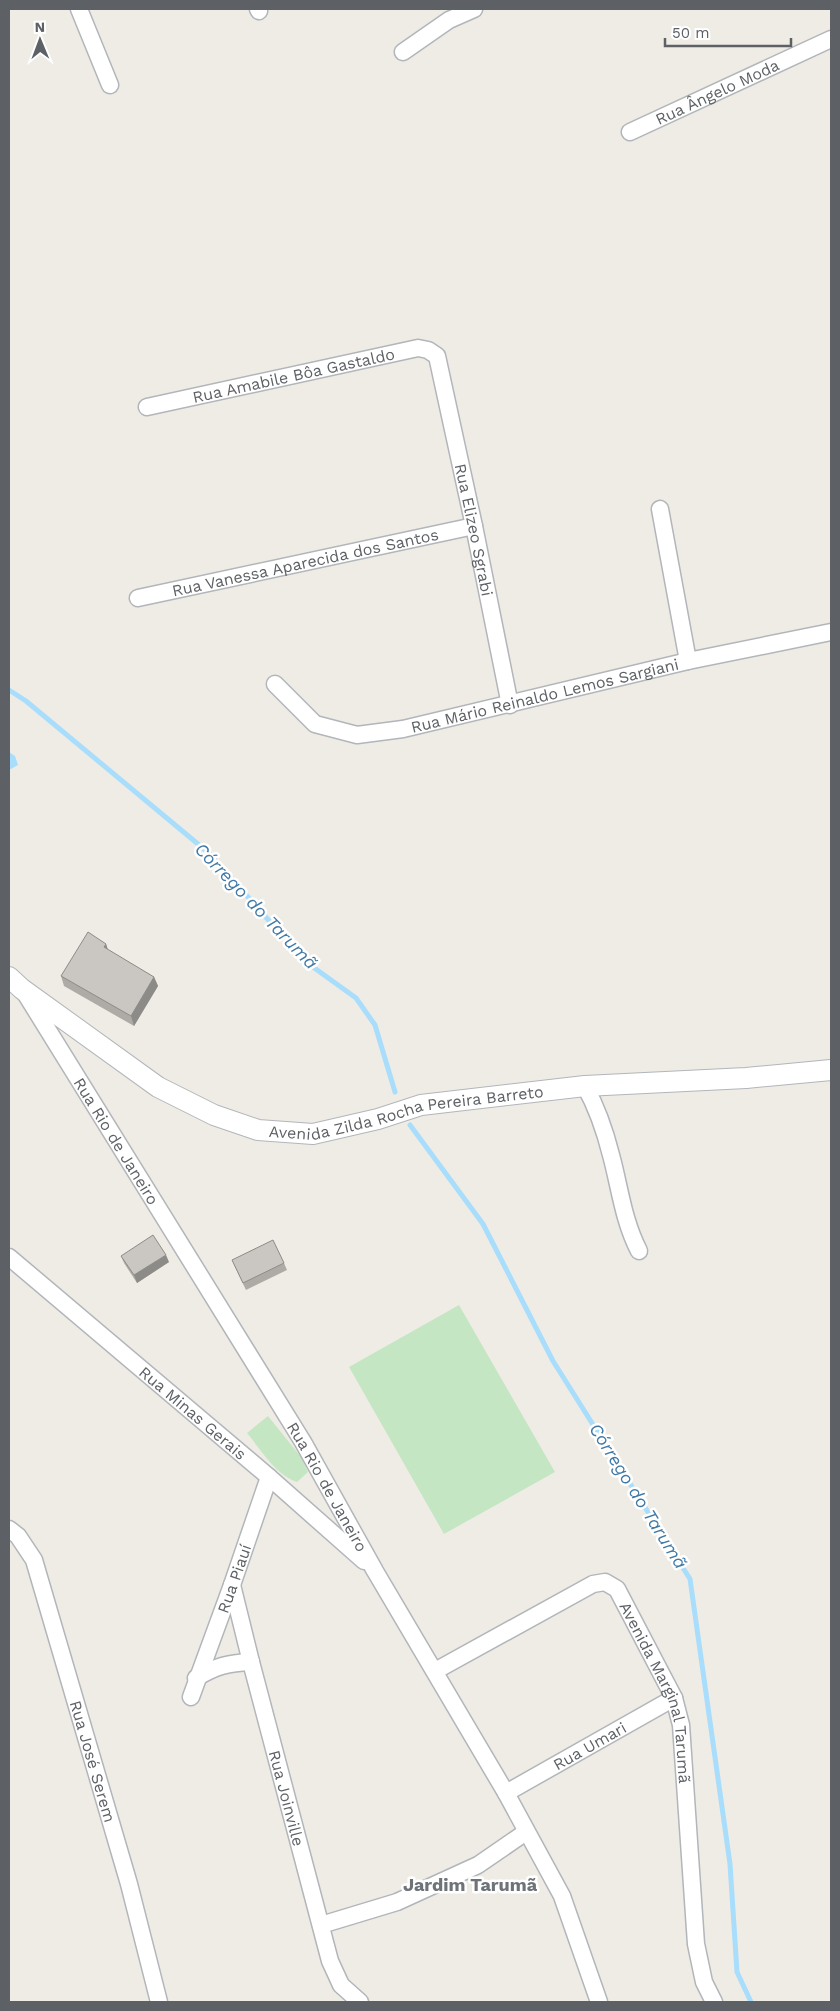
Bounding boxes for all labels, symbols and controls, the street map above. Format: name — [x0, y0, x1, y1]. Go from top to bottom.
north arrow — [15, 15, 65, 65]
scale bar — [665, 15, 791, 47]
text: N — [34, 19, 45, 35]
text: 50 m — [672, 24, 709, 42]
street label: Rua Ângelo Moda — [652, 55, 782, 129]
street label: Rua Amabile Bôa Gastaldo — [191, 344, 397, 407]
street label: Rua Elizeo Sgrabi — [451, 462, 497, 598]
street label: Rua Vanessa Aparecida dos Santos — [170, 525, 440, 600]
street label: Rua Mário Reinaldo Lemos Sargiani — [409, 655, 681, 737]
water label: Córrego do Tarumã — [191, 838, 322, 973]
street label: Rua Rio de Janeiro — [70, 1074, 163, 1208]
street label: Avenida Zilda Rocha Pereira Barreto — [268, 1082, 544, 1144]
street label: Rua Minas Gerais — [135, 1362, 250, 1464]
street label: Rua Rio de Janeiro — [283, 1419, 371, 1555]
water label: Córrego do Tarumã — [585, 1419, 692, 1572]
street label: Rua Piauí — [214, 1542, 255, 1616]
street label: Avenida Marginal Tarumã — [615, 1599, 694, 1784]
street label: Rua José Serem — [66, 1698, 119, 1825]
street label: Rua Umari — [550, 1718, 630, 1774]
street label: Rua Joinville — [265, 1748, 308, 1848]
district label: Jardim Tarumã — [403, 1874, 538, 1895]

